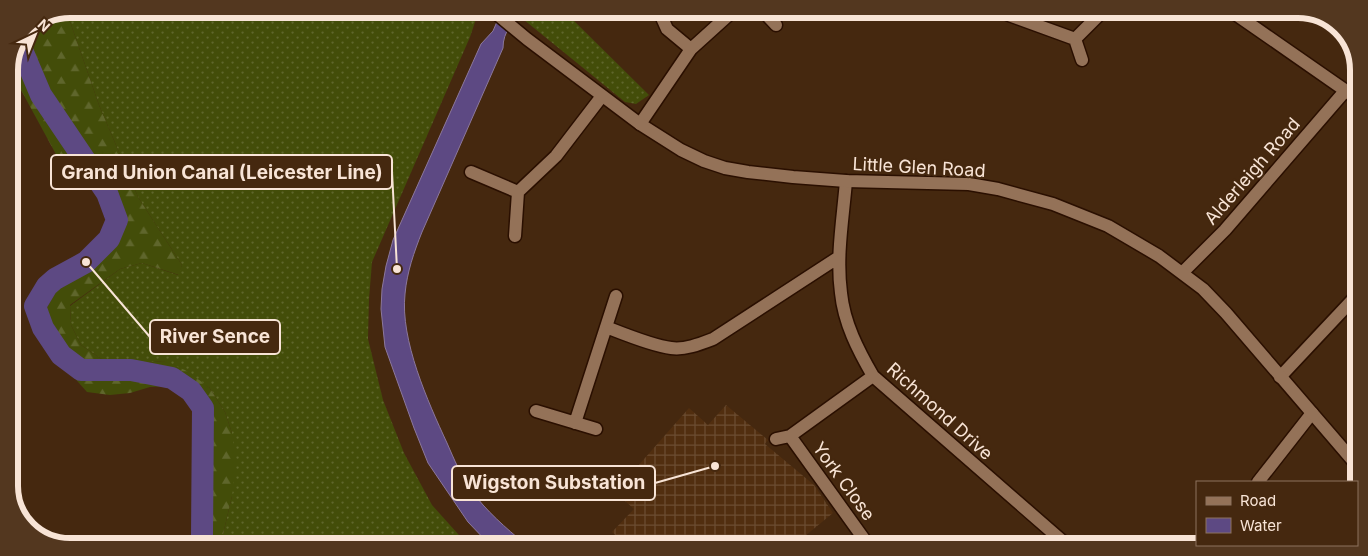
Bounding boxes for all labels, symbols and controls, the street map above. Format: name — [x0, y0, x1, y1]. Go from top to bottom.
north arrow — [10, 10, 60, 60]
text: N — [35, 15, 54, 35]
street label: Alderleigh Road — [1200, 113, 1304, 229]
street label: Little Glen Road — [852, 153, 986, 181]
callout: Grand Union Canal (Leicester Line) — [51, 155, 392, 189]
text: Grand Union Canal (Leicester Line) — [61, 161, 383, 184]
callout: River Sence — [150, 320, 280, 354]
text: River Sence — [160, 325, 270, 348]
street label: Richmond Drive — [883, 358, 997, 464]
street label: York Close — [808, 438, 880, 524]
callout: Wigston Substation — [452, 466, 655, 500]
text: Wigston Substation — [463, 471, 645, 494]
legend — [1196, 481, 1358, 546]
text: Road — [1240, 491, 1276, 510]
text: Water — [1240, 516, 1282, 535]

